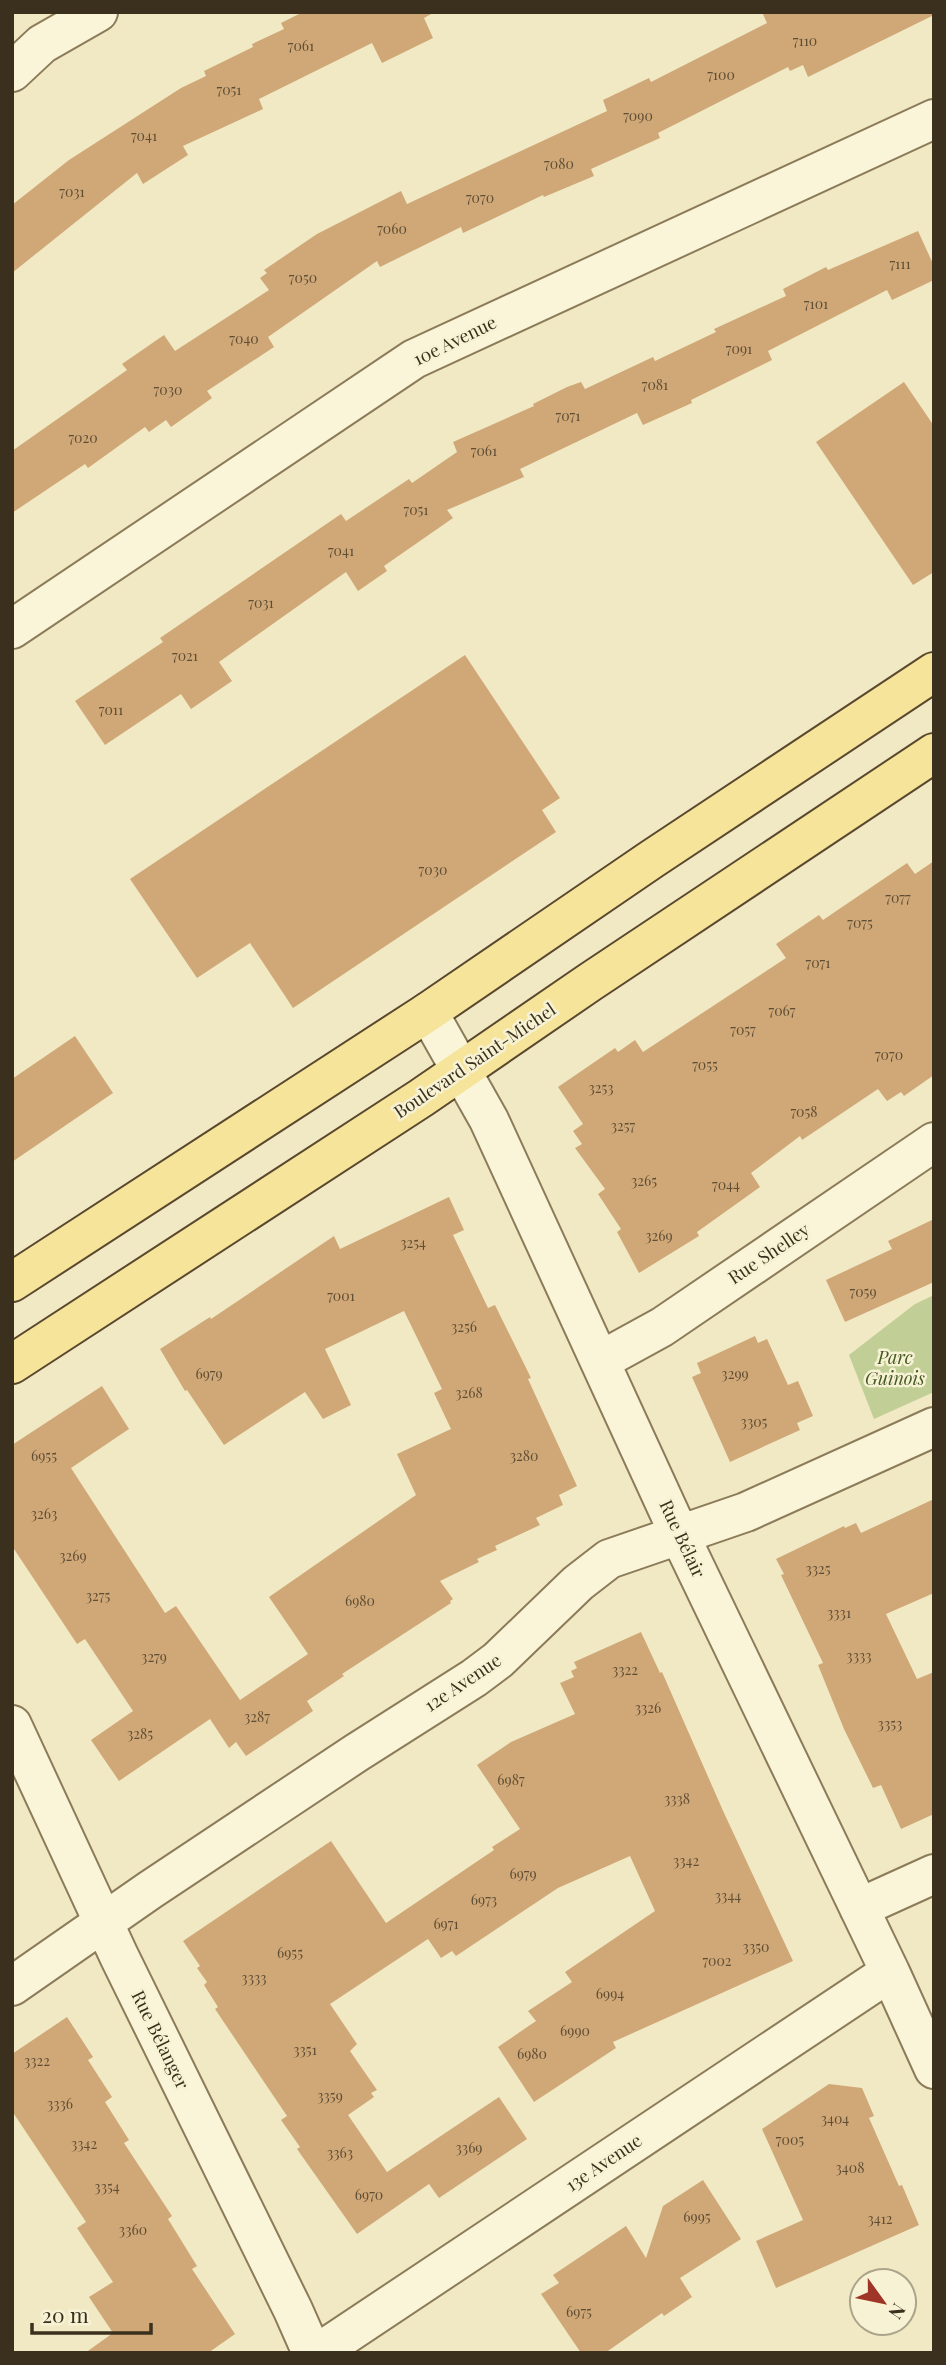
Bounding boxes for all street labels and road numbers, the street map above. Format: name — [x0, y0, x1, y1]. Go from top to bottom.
street label: 10e Avenue — [409, 310, 500, 371]
street label: Boulevard Saint-Michel — [389, 997, 560, 1123]
street label: Rue Shelley — [723, 1217, 814, 1289]
street label: Rue Bélair — [654, 1496, 711, 1581]
street label: 12e Avenue — [419, 1648, 505, 1717]
street label: Rue Bélanger — [127, 1986, 195, 2093]
street label: 13e Avenue — [561, 2128, 646, 2196]

